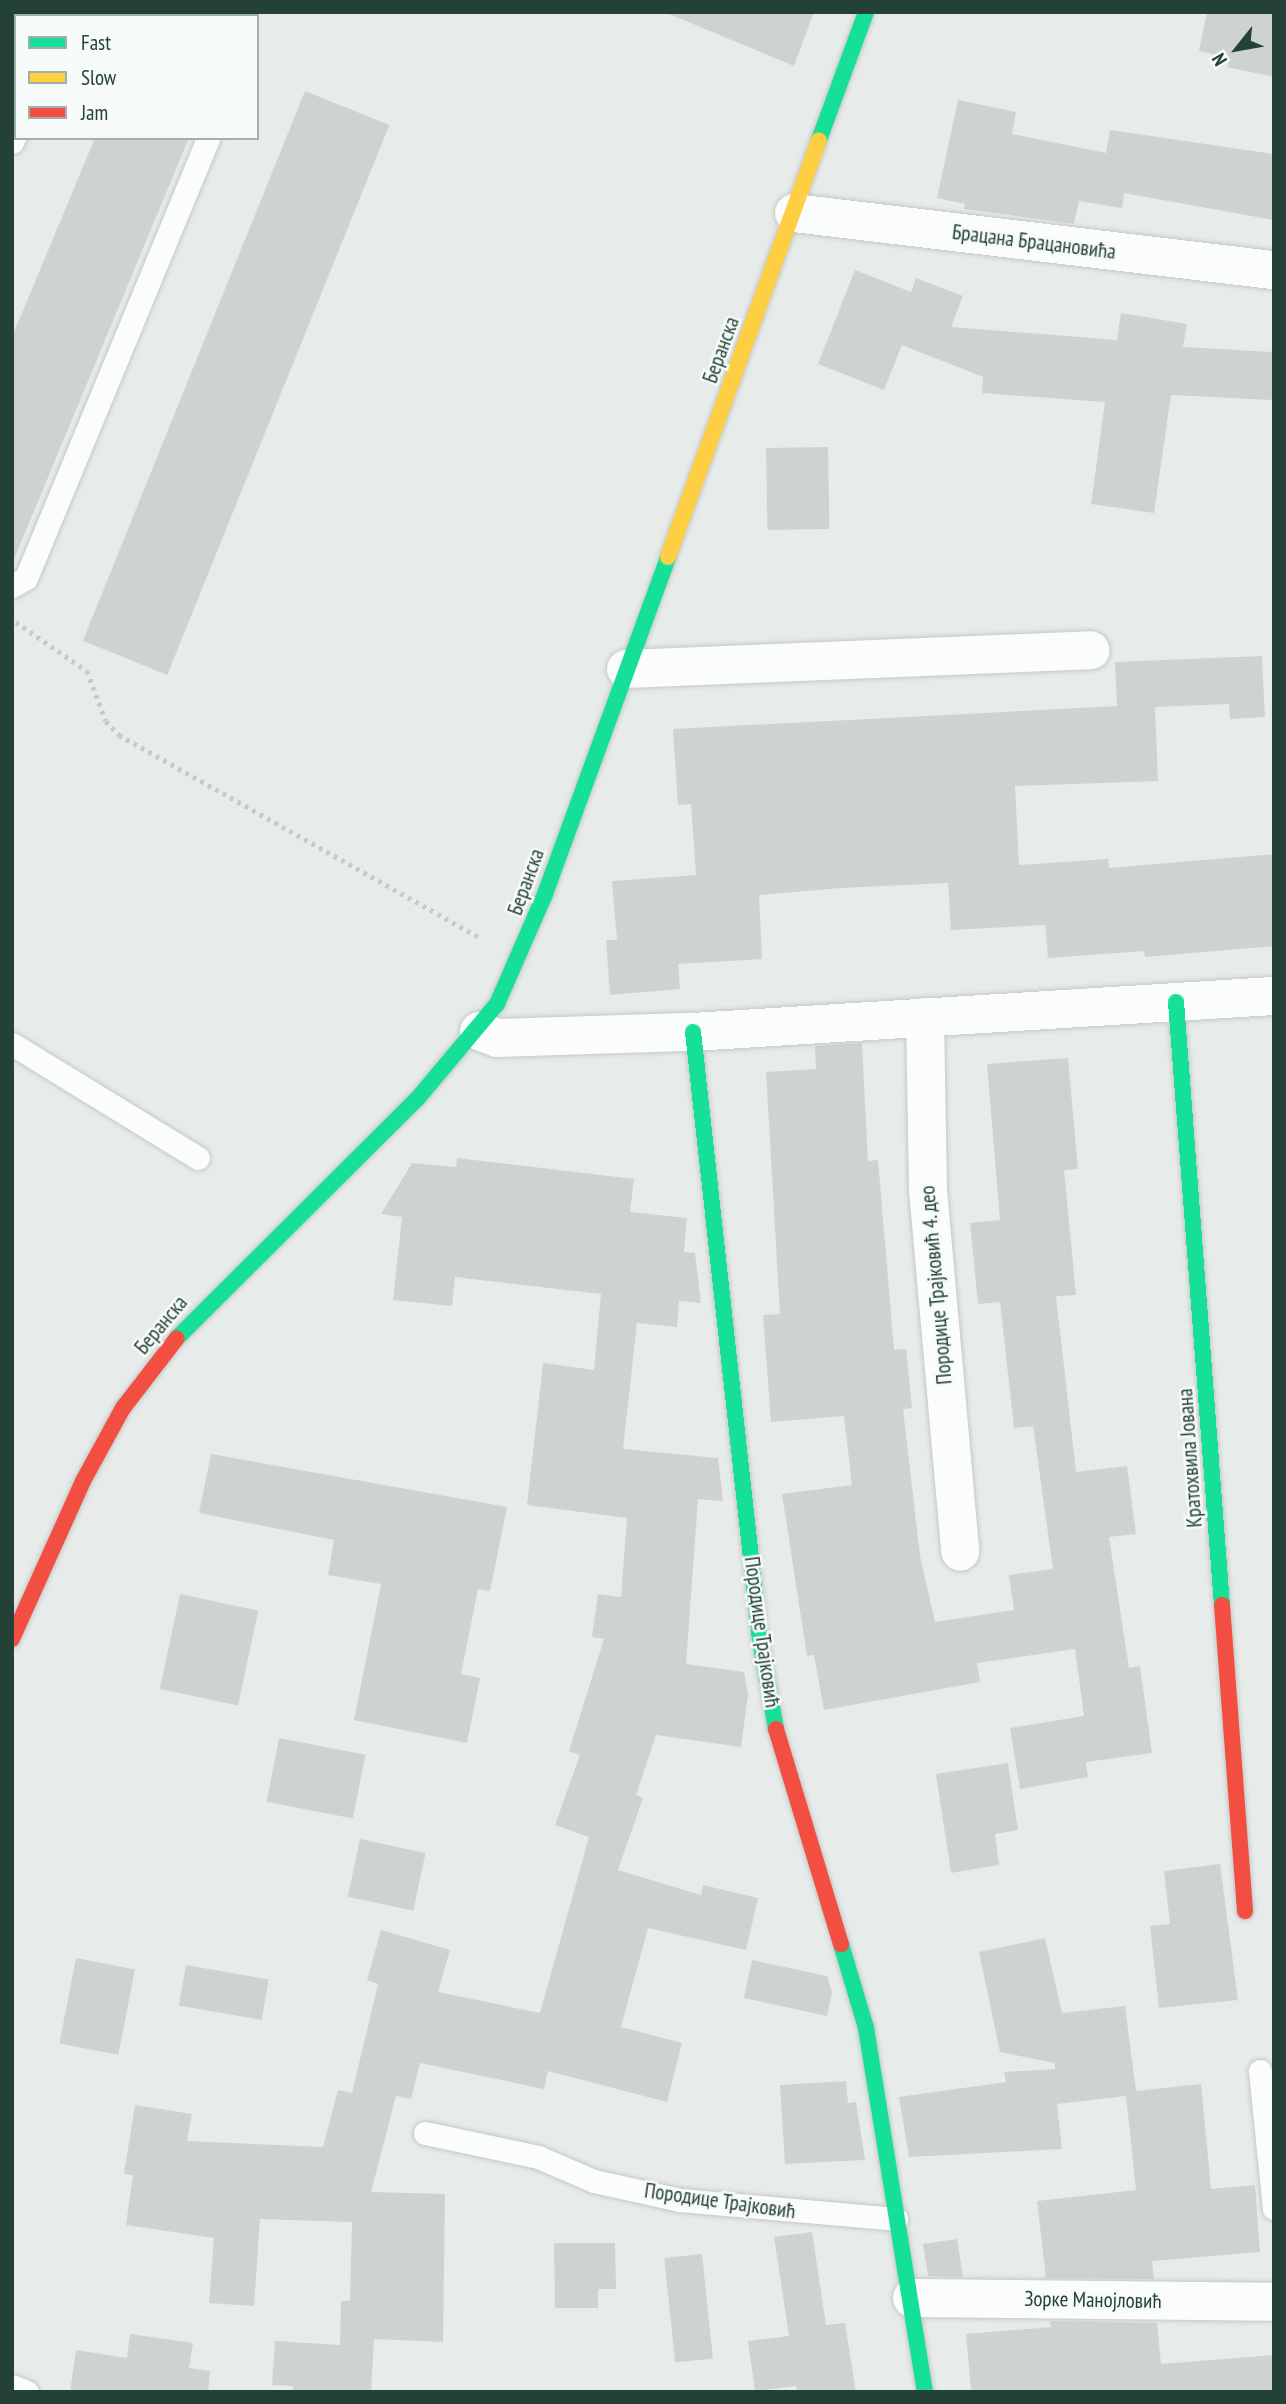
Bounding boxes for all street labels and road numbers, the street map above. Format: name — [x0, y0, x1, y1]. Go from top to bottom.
street label: Брацана Брацановића — [951, 219, 1117, 265]
street label: Беранска — [697, 313, 745, 387]
street label: Беранска — [502, 845, 550, 919]
street label: Породице Трајковић 4. део — [915, 1183, 957, 1387]
street label: Беранска — [129, 1291, 193, 1359]
street label: Кратохвила Јована — [1173, 1388, 1207, 1528]
street label: Породице Трајковић — [739, 1555, 785, 1709]
street label: Породице Трајковић — [643, 2178, 797, 2224]
street label: Зорке Манојловић — [1024, 2286, 1162, 2314]

